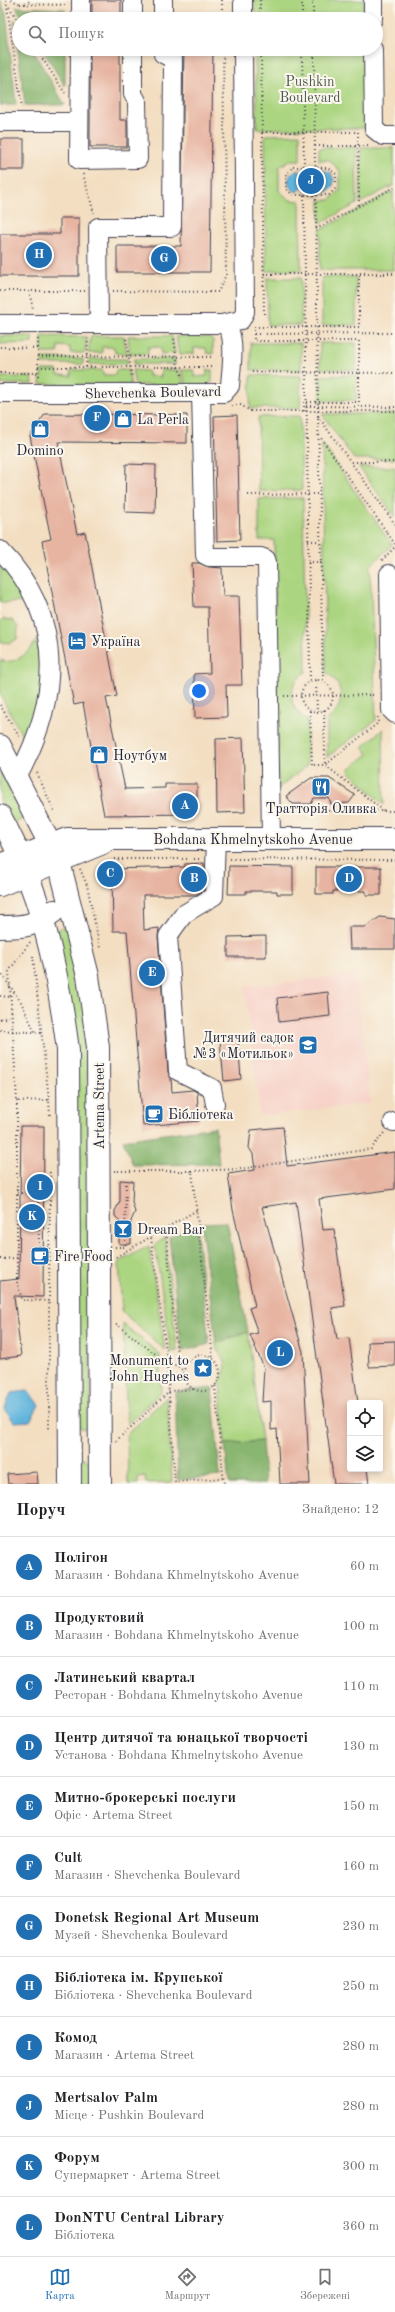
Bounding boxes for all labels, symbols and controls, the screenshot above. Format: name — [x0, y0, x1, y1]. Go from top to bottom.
search box — [12, 12, 383, 56]
icon: search — [26, 23, 48, 45]
text: Пошук — [58, 27, 104, 42]
park label: Pushkin Boulevard — [279, 75, 341, 105]
pin: J — [298, 166, 324, 196]
pin: H — [26, 240, 52, 270]
pin: G — [151, 244, 177, 274]
street label: Shevchenka Boulevard — [85, 385, 221, 401]
pin: F — [84, 403, 110, 433]
shop icon: La Perla — [112, 408, 134, 430]
place label: La Perla — [137, 413, 189, 427]
shop icon: Domino — [29, 418, 51, 440]
place label: Domino — [16, 444, 64, 458]
hotel icon: Україна — [66, 630, 88, 652]
place label: Україна — [91, 635, 140, 649]
your location — [189, 681, 209, 701]
shop icon: Ноутбум — [88, 744, 110, 766]
place label: Ноутбум — [113, 749, 167, 763]
restaurant icon: Тратторія Оливка — [310, 776, 332, 798]
pin: A — [172, 791, 198, 821]
place label: Тратторія Оливка — [265, 802, 377, 816]
street label: Bohdana Khmelnytskoho Avenue — [153, 833, 353, 847]
pin: C — [97, 859, 123, 889]
pin: B — [181, 864, 207, 894]
pin: D — [336, 864, 362, 894]
pin: E — [139, 958, 165, 988]
place label: Дитячий садок №3 «Мотильок» — [193, 1031, 294, 1061]
school or university icon: Дитячий садок №3 «Мотильок» — [297, 1034, 319, 1056]
street label: Artema Street — [93, 1062, 107, 1149]
cafe icon: Бібліотека — [143, 1103, 165, 1125]
place label: Бібліотека — [168, 1108, 233, 1122]
pin: I — [27, 1172, 53, 1202]
pin: K — [19, 1202, 45, 1232]
bar icon: Dream Bar — [112, 1218, 134, 1240]
place label: Dream Bar — [137, 1223, 205, 1237]
cafe icon: Fire Food — [29, 1245, 51, 1267]
place label: Fire Food — [54, 1250, 113, 1264]
pin: L — [267, 1338, 293, 1368]
place label: Monument to John Hughes — [109, 1354, 189, 1384]
place icon: Monument to John Hughes — [192, 1357, 214, 1379]
map controls — [347, 1400, 383, 1472]
button: locate — [347, 1400, 383, 1436]
button: layers — [347, 1436, 383, 1472]
text: Поруч — [16, 1502, 65, 1519]
text: Знайдено: 12 — [302, 1503, 379, 1516]
text: Полігон — [54, 1551, 108, 1566]
text: A — [24, 1560, 34, 1573]
text: 60 m — [350, 1560, 379, 1573]
text: Магазин · Bohdana Khmelnytskoho Avenue — [54, 1569, 299, 1582]
text: Продуктовий — [54, 1611, 144, 1626]
text: B — [24, 1620, 34, 1633]
text: 100 m — [342, 1620, 379, 1633]
text: Магазин · Bohdana Khmelnytskoho Avenue — [54, 1629, 299, 1642]
text: Латинський квартал — [54, 1671, 195, 1686]
text: C — [25, 1680, 33, 1693]
text: 110 m — [342, 1680, 379, 1693]
text: Ресторан · Bohdana Khmelnytskoho Avenue — [54, 1689, 303, 1702]
text: Центр дитячої та юнацької творчості — [54, 1731, 308, 1746]
text: D — [24, 1740, 34, 1753]
text: 130 m — [342, 1740, 379, 1753]
text: Установа · Bohdana Khmelnytskoho Avenue — [54, 1749, 303, 1762]
text: Митно-брокерські послуги — [54, 1791, 236, 1806]
text: E — [25, 1800, 33, 1813]
text: 150 m — [342, 1800, 379, 1813]
text: Офіс · Artema Street — [54, 1809, 172, 1822]
text: Cult — [54, 1851, 82, 1866]
text: F — [25, 1860, 33, 1873]
text: 160 m — [342, 1860, 379, 1873]
text: Магазин · Shevchenka Boulevard — [54, 1869, 240, 1882]
text: Donetsk Regional Art Museum — [54, 1911, 259, 1926]
text: G — [24, 1920, 34, 1933]
text: 230 m — [342, 1920, 379, 1933]
text: Музей · Shevchenka Boulevard — [54, 1929, 228, 1942]
text: Бібліотека ім. Крупської — [54, 1971, 223, 1986]
text: H — [24, 1980, 34, 1993]
text: 250 m — [342, 1980, 379, 1993]
text: Бібліотека · Shevchenka Boulevard — [54, 1989, 252, 2002]
text: Комод — [54, 2031, 97, 2046]
text: I — [26, 2040, 32, 2053]
text: 280 m — [342, 2040, 379, 2053]
text: Магазин · Artema Street — [54, 2049, 194, 2062]
text: Mertsalov Palm — [54, 2091, 158, 2106]
text: J — [25, 2100, 33, 2113]
text: 280 m — [342, 2100, 379, 2113]
text: Місце · Pushkin Boulevard — [54, 2109, 204, 2122]
text: Форум — [54, 2151, 100, 2166]
text: K — [24, 2160, 34, 2173]
text: 300 m — [342, 2160, 379, 2173]
text: Супермаркет · Artema Street — [54, 2169, 220, 2182]
text: DonNTU Central Library — [54, 2211, 225, 2226]
text: L — [25, 2220, 33, 2233]
text: 360 m — [342, 2220, 379, 2233]
text: Бібліотека — [54, 2229, 115, 2242]
tab: Карта — [45, 2266, 75, 2304]
tab: Маршрут — [165, 2266, 210, 2304]
tab: Збережені — [300, 2266, 350, 2304]

